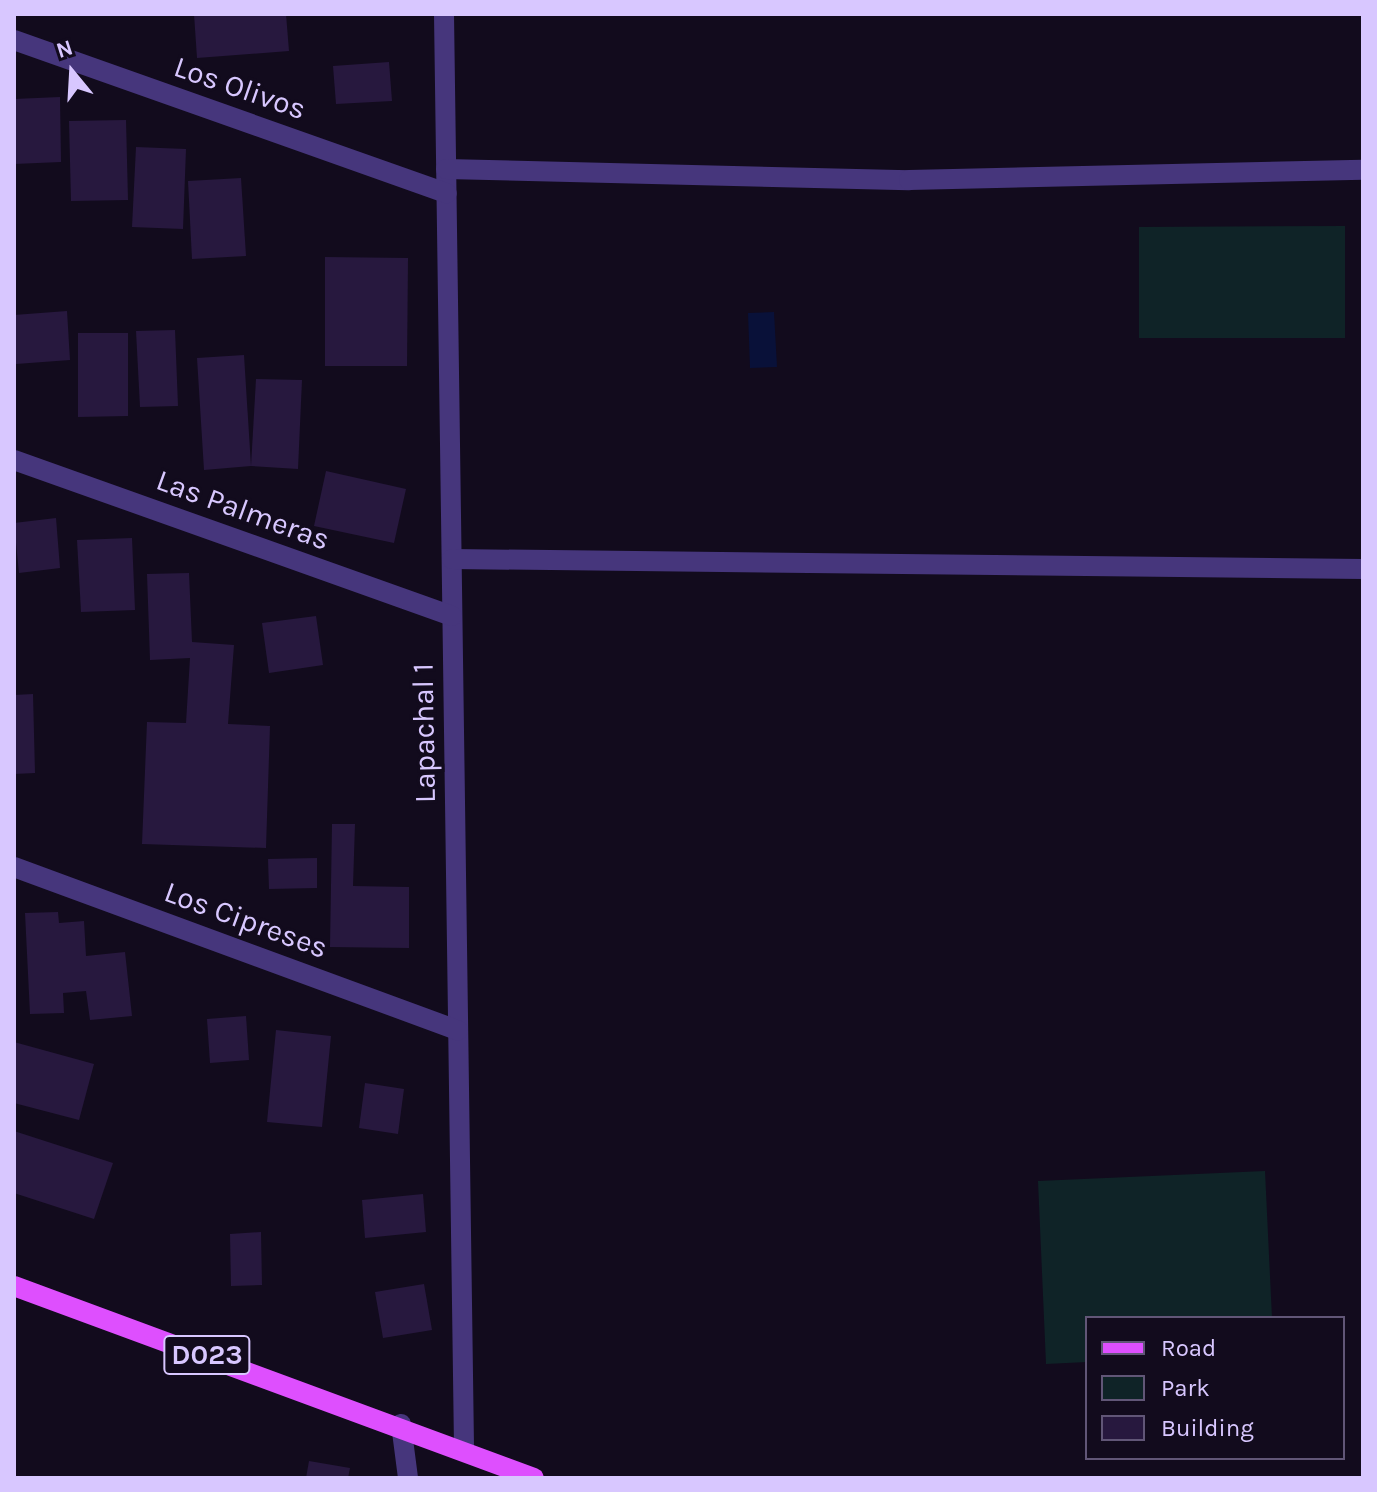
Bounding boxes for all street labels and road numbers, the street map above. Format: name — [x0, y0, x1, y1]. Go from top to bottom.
street label: Los Olivos — [169, 49, 311, 127]
street label: Las Palmeras — [152, 462, 334, 558]
street label: Lapachal 1 — [405, 663, 443, 803]
street label: Los Cipreses — [159, 874, 333, 966]
road number: D023 — [163, 1331, 251, 1379]

